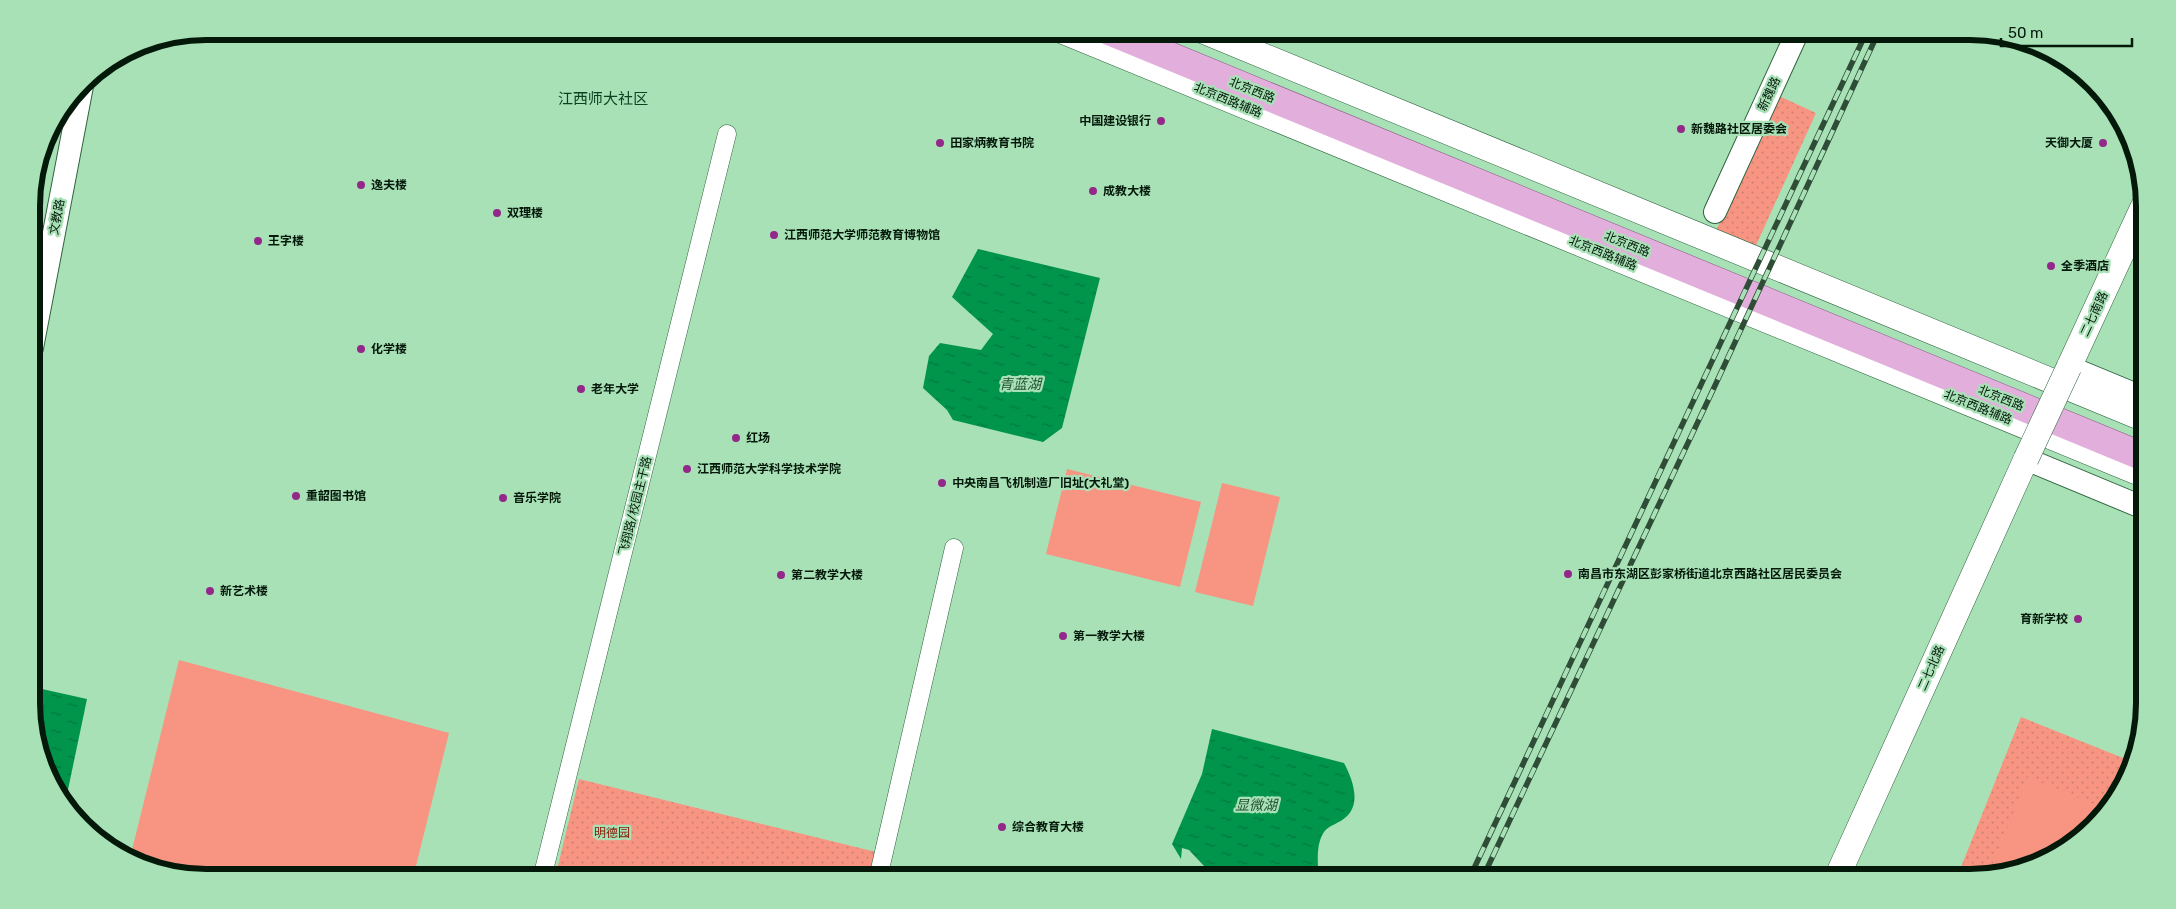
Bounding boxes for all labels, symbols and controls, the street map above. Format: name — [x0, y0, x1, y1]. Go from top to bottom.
scale bar — [2001, 15, 2132, 47]
text: 50 m — [2008, 24, 2043, 42]
street label: 北京西路 — [1227, 75, 1277, 105]
street label: 新魏路 — [1755, 75, 1783, 113]
street label: 北京西路辅路 — [1192, 80, 1264, 120]
district label: 江西师大社区 — [558, 90, 648, 108]
place label: 中国建设银行 — [1079, 114, 1151, 128]
marker: 中国建设银行 — [1155, 115, 1167, 127]
place label: 新魏路社区居委会 — [1691, 122, 1787, 136]
marker: 新魏路社区居委会 — [1675, 123, 1687, 135]
place label: 田家炳教育书院 — [950, 136, 1034, 150]
place label: 天御大厦 — [2045, 136, 2093, 150]
marker: 田家炳教育书院 — [934, 137, 946, 149]
marker: 天御大厦 — [2097, 137, 2109, 149]
place label: 逸夫楼 — [371, 178, 407, 192]
marker: 逸夫楼 — [355, 179, 367, 191]
place label: 成教大楼 — [1103, 184, 1151, 198]
marker: 成教大楼 — [1087, 185, 1099, 197]
street label: 文教路 — [47, 198, 67, 236]
place label: 双理楼 — [507, 206, 543, 220]
marker: 双理楼 — [491, 207, 503, 219]
place label: 江西师范大学师范教育博物馆 — [784, 228, 940, 242]
marker: 江西师范大学师范教育博物馆 — [768, 229, 780, 241]
street label: 北京西路 — [1602, 229, 1652, 259]
street label: 北京西路辅路 — [1567, 233, 1639, 273]
place label: 王字楼 — [268, 234, 304, 248]
marker: 王字楼 — [252, 235, 264, 247]
place label: 全季酒店 — [2061, 259, 2109, 273]
marker: 全季酒店 — [2045, 260, 2057, 272]
street label: 二七南路 — [2078, 289, 2110, 339]
place label: 化学楼 — [371, 342, 407, 356]
marker: 化学楼 — [355, 343, 367, 355]
water label: 青蓝湖 — [999, 376, 1043, 393]
place label: 老年大学 — [591, 382, 639, 396]
marker: 老年大学 — [575, 383, 587, 395]
street label: 北京西路 — [1976, 383, 2026, 413]
street label: 北京西路辅路 — [1942, 387, 2014, 427]
place label: 红场 — [746, 431, 770, 445]
marker: 红场 — [730, 432, 742, 444]
street label: 飞翔路/校园主干路 — [616, 455, 654, 557]
place label: 江西师范大学科学技术学院 — [697, 462, 841, 476]
marker: 江西师范大学科学技术学院 — [681, 463, 693, 475]
place label: 中央南昌飞机制造厂旧址(大礼堂) — [952, 476, 1130, 490]
marker: 中央南昌飞机制造厂旧址(大礼堂) — [936, 477, 948, 489]
place label: 重韶图书馆 — [306, 489, 366, 503]
marker: 重韶图书馆 — [290, 490, 302, 502]
place label: 音乐学院 — [513, 491, 561, 505]
marker: 音乐学院 — [497, 492, 509, 504]
place label: 南昌市东湖区彭家桥街道北京西路社区居民委员会 — [1578, 567, 1842, 581]
place label: 第二教学大楼 — [791, 568, 863, 582]
marker: 南昌市东湖区彭家桥街道北京西路社区居民委员会 — [1562, 568, 1574, 580]
marker: 第二教学大楼 — [775, 569, 787, 581]
place label: 新艺术楼 — [220, 584, 268, 598]
marker: 新艺术楼 — [204, 585, 216, 597]
place label: 育新学校 — [2020, 612, 2068, 626]
marker: 育新学校 — [2072, 613, 2084, 625]
place label: 第一教学大楼 — [1073, 629, 1145, 643]
marker: 第一教学大楼 — [1057, 630, 1069, 642]
street label: 二七北路 — [1915, 643, 1947, 693]
water label: 显微湖 — [1235, 797, 1279, 814]
place label: 综合教育大楼 — [1012, 820, 1084, 834]
marker: 综合教育大楼 — [996, 821, 1008, 833]
park label: 明德园 — [594, 826, 630, 840]

